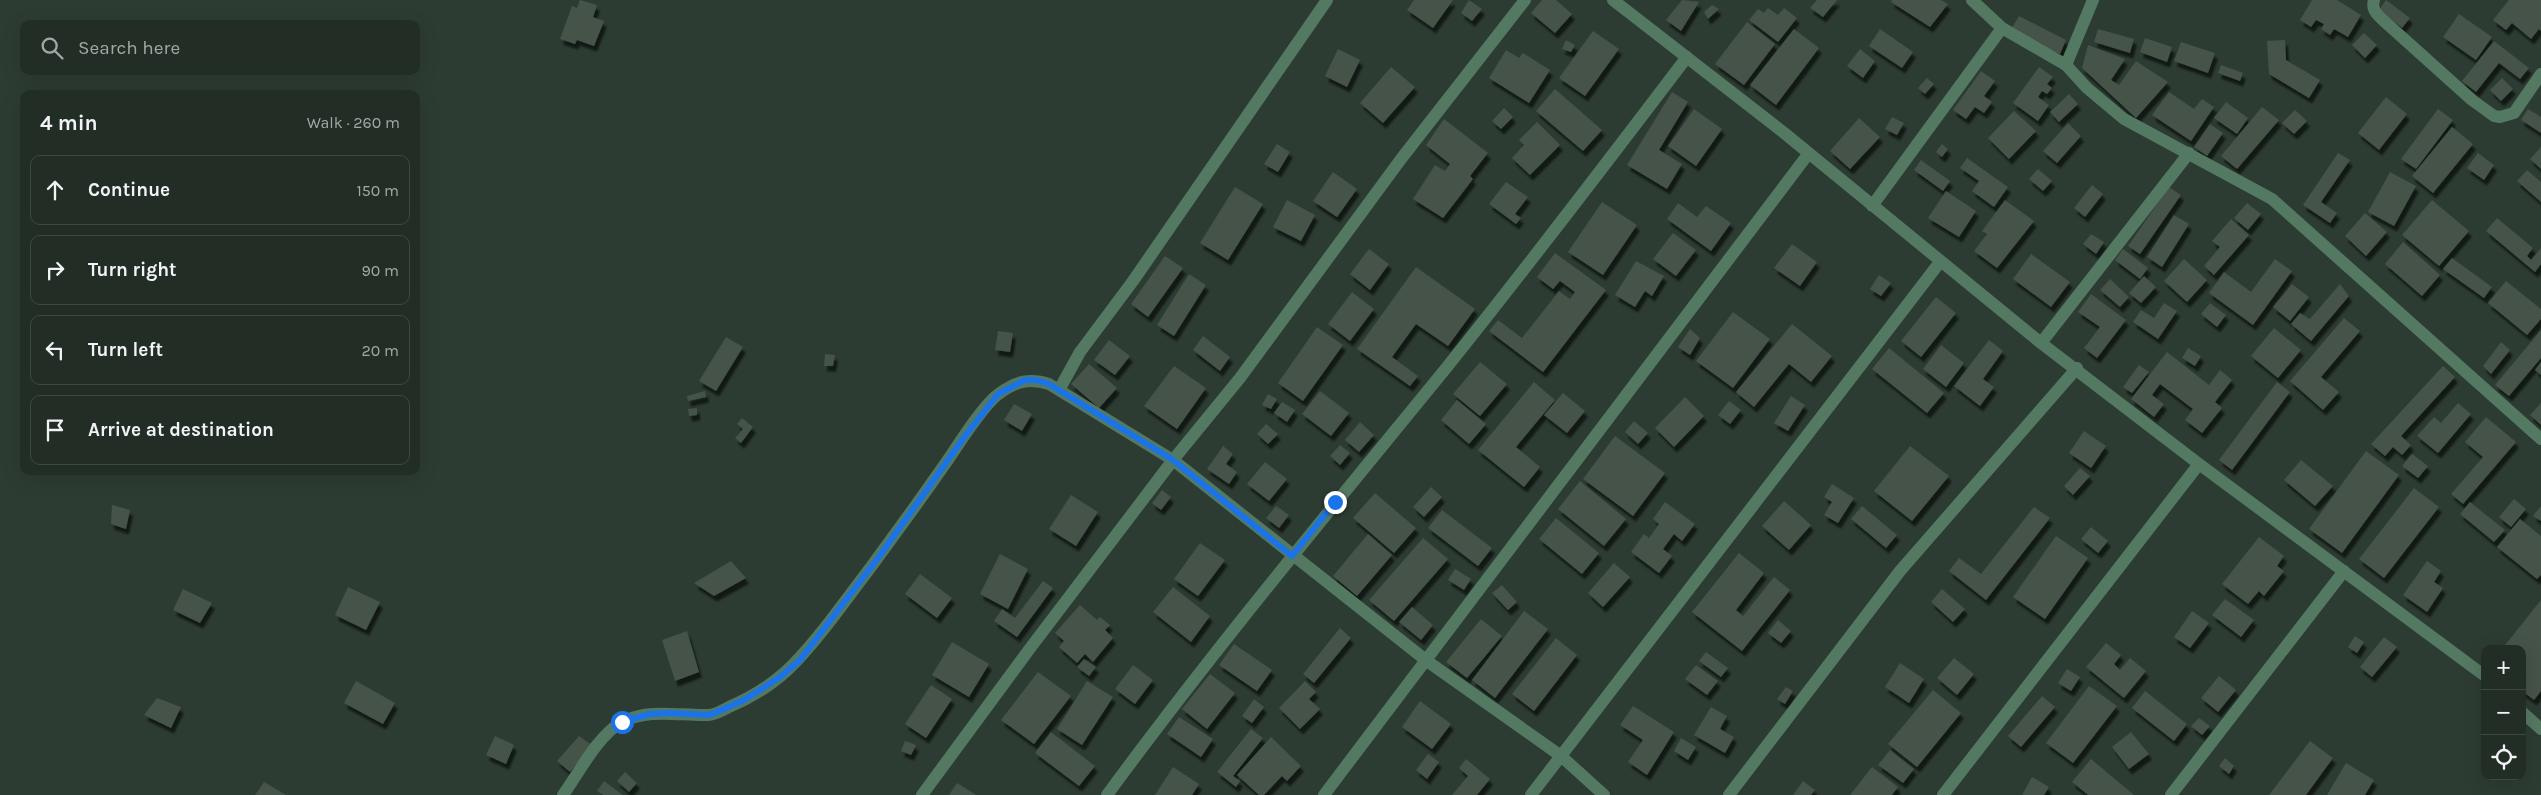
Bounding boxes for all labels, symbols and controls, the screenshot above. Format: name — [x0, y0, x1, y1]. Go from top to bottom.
search box — [20, 20, 420, 75]
icon: search — [38, 34, 66, 62]
text: Search here — [78, 37, 180, 59]
text: 4 min — [40, 111, 98, 135]
text: Walk · 260 m — [307, 113, 400, 132]
icon: ahead — [41, 176, 69, 204]
text: Continue — [88, 179, 170, 201]
text: 150 m — [356, 181, 399, 200]
icon: right — [41, 256, 69, 284]
text: Turn right — [88, 259, 177, 281]
text: 90 m — [361, 261, 399, 280]
icon: left — [41, 336, 69, 364]
text: Turn left — [88, 339, 163, 361]
text: 20 m — [361, 341, 399, 360]
icon: arrive — [41, 416, 69, 444]
text: Arrive at destination — [88, 419, 274, 441]
route end — [1324, 491, 1347, 514]
map controls — [2481, 645, 2526, 780]
button: + — [2481, 645, 2526, 690]
button: − — [2481, 690, 2526, 735]
route start — [611, 711, 634, 734]
button: locate — [2481, 735, 2526, 780]

